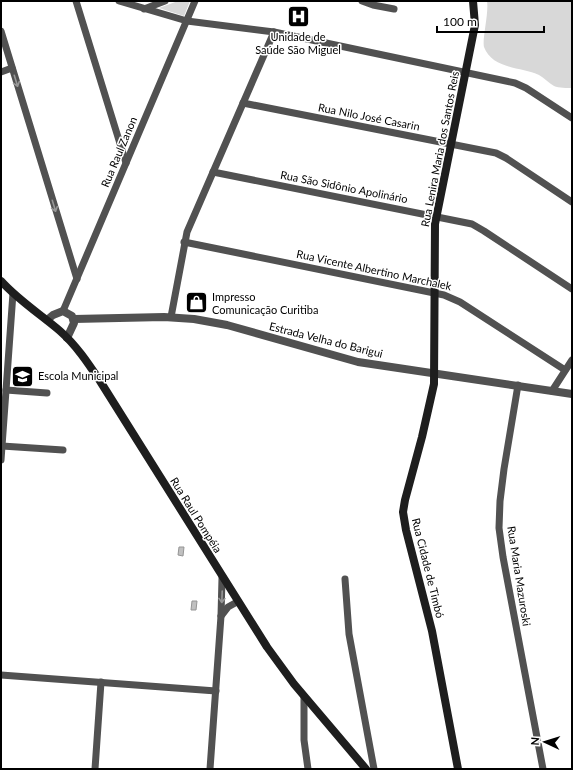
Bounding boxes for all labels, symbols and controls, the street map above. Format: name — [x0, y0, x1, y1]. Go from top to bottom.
hospital icon: Unidade de Saúde São Miguel — [285, 4, 311, 30]
scale bar — [437, 8, 544, 34]
text: 100 m — [443, 14, 477, 29]
place label: Unidade de Saúde São Miguel — [255, 30, 341, 56]
street label: Rua Lenira Maria dos Santos Reis — [418, 70, 461, 228]
one-way arrow — [13, 75, 20, 88]
street label: Rua Nilo José Casarin — [317, 100, 421, 133]
street label: Rua Raul Zanon — [98, 115, 139, 189]
street label: Rua São Sidônio Apolinário — [279, 168, 409, 205]
one-way arrow — [51, 199, 58, 212]
street label: Rua Vicente Albertino Marchalek — [295, 247, 453, 292]
shop icon: Impresso Comunicação Curitiba — [183, 290, 209, 316]
place label: Impresso Comunicação Curitiba — [212, 290, 318, 316]
street label: Estrada Velha do Barigui — [268, 319, 385, 360]
school or university icon: Escola Municipal — [10, 363, 36, 389]
place label: Escola Municipal — [38, 369, 118, 382]
street label: Rua Raul Pompéia — [168, 475, 225, 555]
street label: Rua Cidade de Timbó — [410, 517, 447, 619]
street label: Rua Maria Mazuroski — [505, 525, 534, 627]
one-way arrow — [218, 590, 225, 603]
north arrow — [525, 722, 565, 762]
text: N — [528, 737, 541, 746]

